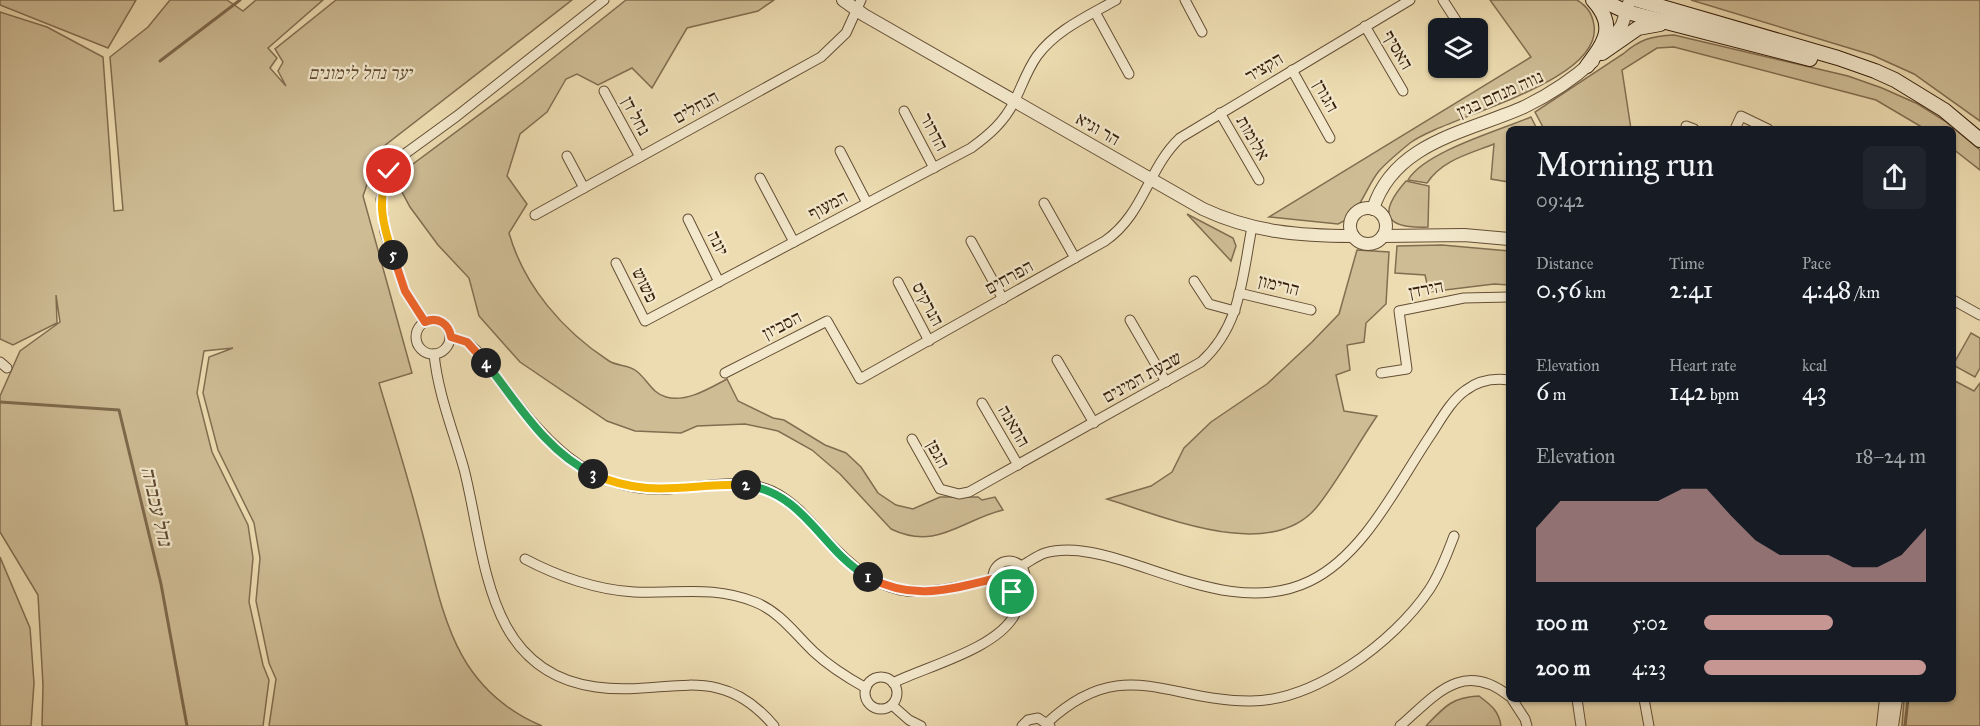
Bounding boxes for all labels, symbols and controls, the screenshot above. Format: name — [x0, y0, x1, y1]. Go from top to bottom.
map controls — [1428, 18, 1488, 78]
button: layers — [1428, 18, 1488, 78]
street label: האסיף — [1378, 26, 1418, 74]
street label: הקציר — [1241, 47, 1287, 87]
park label: יער נחל לימונים — [308, 62, 414, 84]
street label: נווה מנחם בגין — [1453, 65, 1547, 123]
street label: הגורן — [1308, 76, 1344, 116]
street label: הנחלים — [669, 86, 723, 128]
street label: נחל דן — [617, 93, 655, 139]
street label: הר וגיא — [1072, 108, 1124, 150]
street label: הדרור — [915, 109, 953, 155]
street label: אלומות — [1232, 112, 1274, 164]
pin — [363, 145, 414, 196]
text: Morning run — [1536, 145, 1714, 185]
button: share — [1863, 146, 1926, 209]
icon: check — [372, 154, 405, 187]
street label: המעוף — [805, 186, 851, 224]
text: 09:42 — [1536, 188, 1584, 212]
street label: יונה — [703, 227, 733, 259]
pin: 5 — [378, 240, 408, 270]
text: 5 — [389, 245, 397, 264]
text: Distance — [1536, 254, 1593, 273]
text: Time — [1669, 254, 1704, 273]
text: Pace — [1802, 254, 1831, 273]
street label: הפרחים — [981, 255, 1037, 299]
street label: פשוש — [627, 264, 663, 306]
street label: הרימון — [1256, 269, 1302, 301]
text: 0.56 — [1536, 273, 1582, 305]
text: 2:41 — [1669, 273, 1713, 305]
text: 4:48 — [1802, 273, 1851, 305]
street label: הירדן — [1407, 275, 1445, 303]
street label: הנרקיס — [907, 278, 949, 330]
text: km — [1582, 283, 1606, 302]
text: /km — [1851, 283, 1880, 302]
street label: הסביון — [759, 306, 805, 344]
street label: שבעת המינים — [1099, 346, 1185, 408]
pin: 4 — [471, 348, 501, 378]
text: 4 — [482, 353, 490, 372]
text: Elevation — [1536, 356, 1600, 375]
text: Heart rate — [1669, 356, 1736, 375]
text: kcal — [1802, 356, 1827, 375]
text: 6 — [1536, 375, 1549, 407]
text: 142 — [1669, 375, 1707, 407]
text: 43 — [1802, 375, 1827, 407]
text: m — [1549, 385, 1566, 404]
text: bpm — [1707, 385, 1739, 404]
street label: התאנה — [993, 401, 1035, 451]
street label: הגפן — [922, 436, 954, 472]
text: Elevation — [1536, 444, 1615, 468]
text: 18–24 m — [1855, 444, 1926, 468]
pin: 3 — [578, 459, 608, 489]
water label: נחל עכברה — [136, 464, 178, 549]
text: 3 — [590, 464, 596, 483]
pin: 2 — [731, 470, 761, 500]
text: 2 — [742, 475, 750, 494]
pin: 1 — [853, 562, 883, 592]
pin — [986, 566, 1037, 617]
text: 1 — [865, 567, 871, 586]
icon: arrive — [995, 575, 1028, 608]
text: 100 m — [1536, 611, 1588, 635]
text: 5:02 — [1632, 611, 1668, 635]
text: 200 m — [1536, 656, 1590, 680]
text: 4:23 — [1632, 656, 1666, 680]

